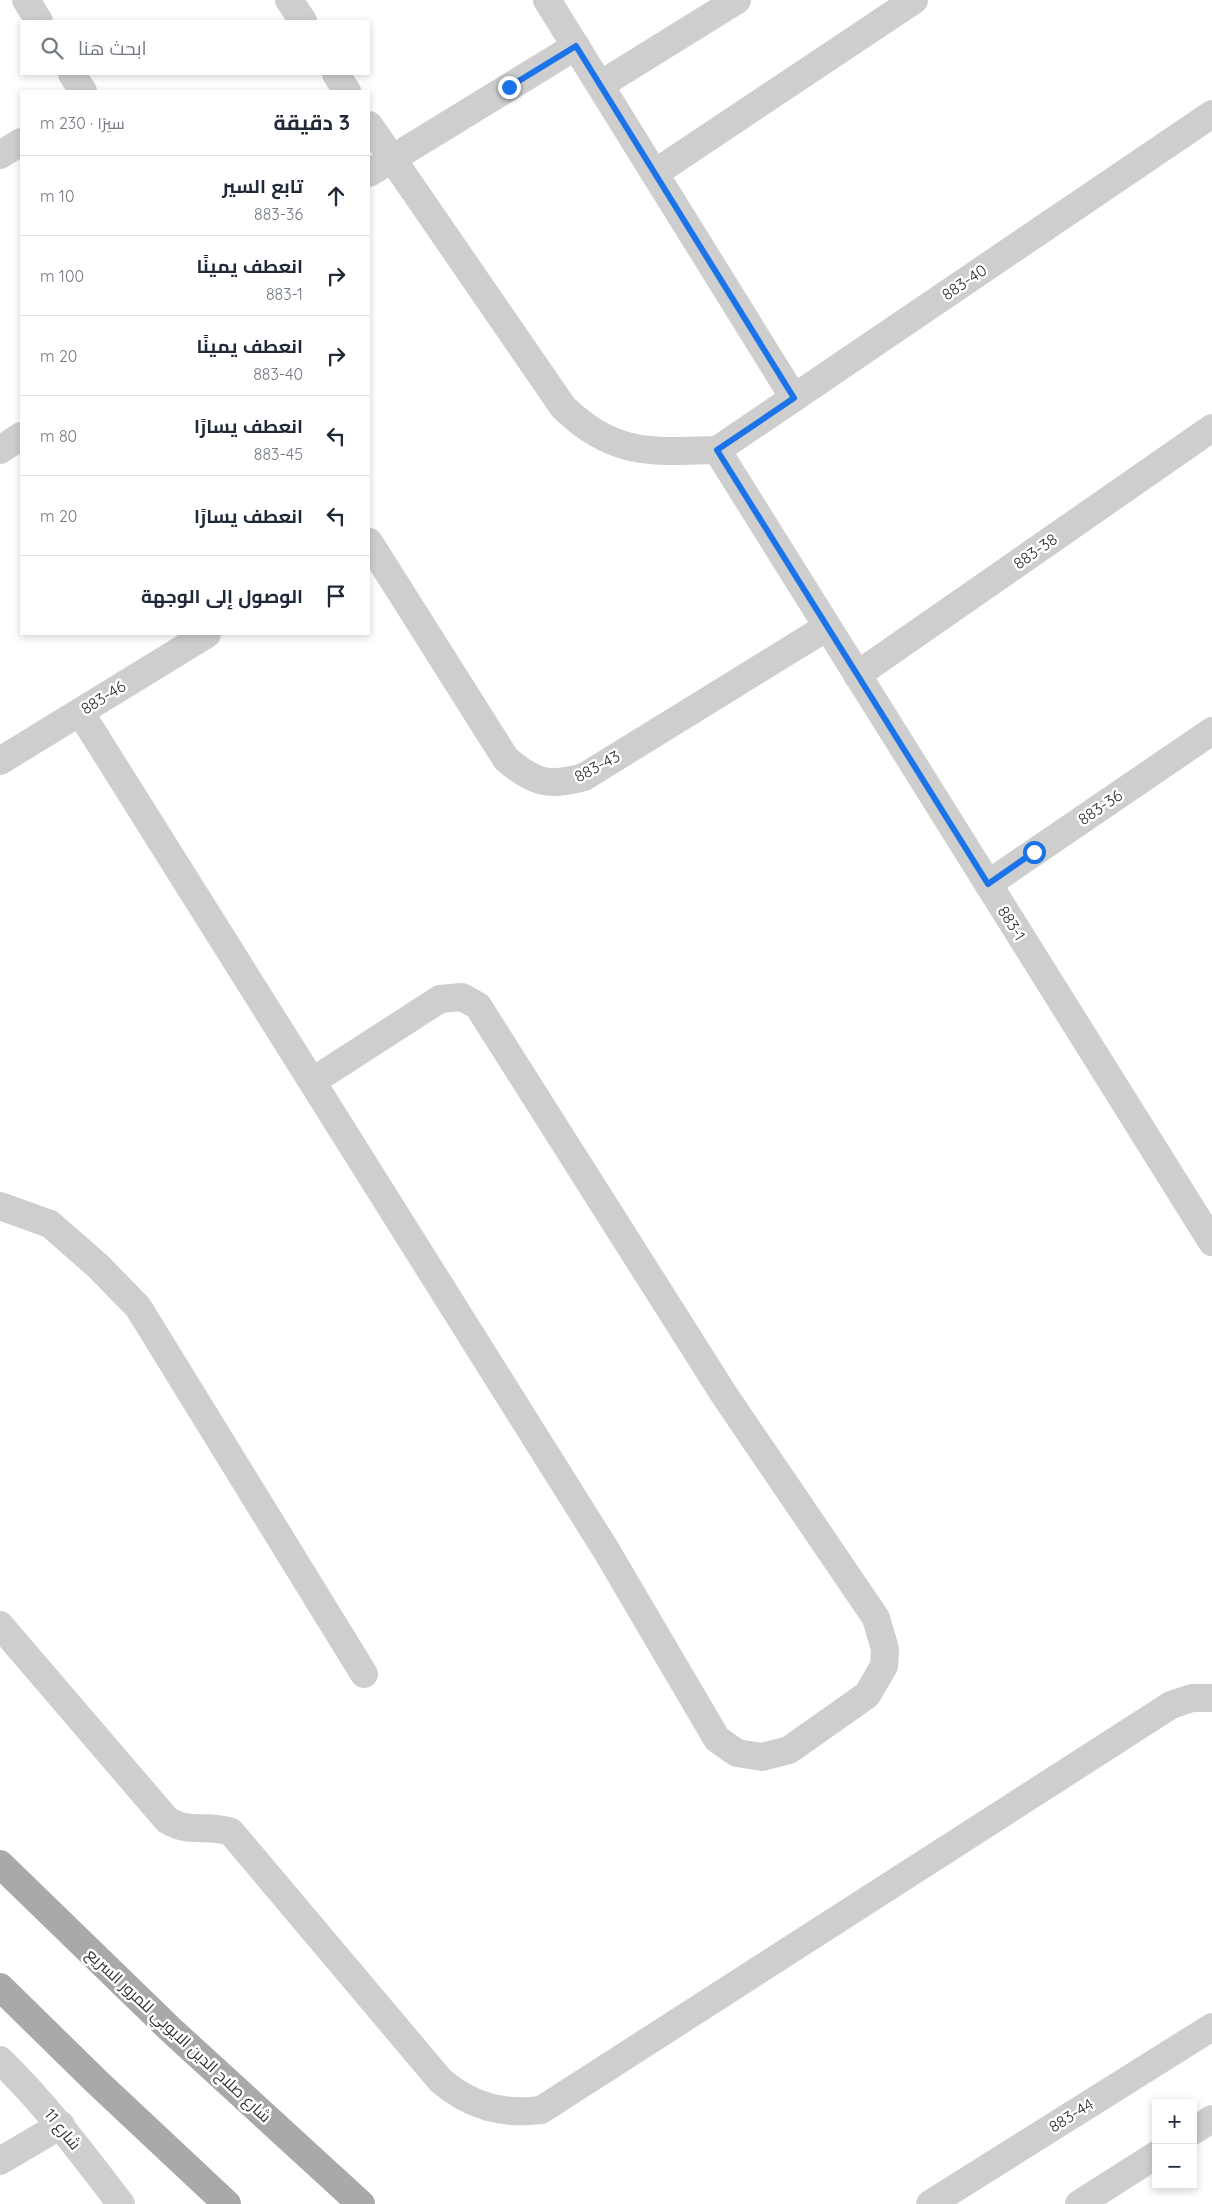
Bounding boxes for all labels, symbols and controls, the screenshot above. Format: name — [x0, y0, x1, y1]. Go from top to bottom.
search box — [20, 20, 370, 75]
icon: search — [38, 34, 66, 62]
text: ابحث هنا — [78, 36, 147, 60]
route end — [498, 76, 521, 99]
text: 3 دقيقة — [273, 109, 350, 135]
text: سيرًا · 230 m — [40, 113, 125, 133]
text: تابع السير — [222, 174, 303, 198]
icon: ahead — [322, 182, 350, 210]
text: 10 m — [40, 186, 74, 206]
text: 883-36 — [254, 204, 303, 224]
text: انعطف يمينًا — [196, 254, 303, 278]
street label: 883-40 — [938, 260, 990, 304]
icon: right — [322, 262, 350, 290]
text: 100 m — [40, 266, 84, 286]
text: 883-1 — [266, 284, 303, 304]
text: انعطف يمينًا — [196, 334, 303, 358]
icon: right — [322, 342, 350, 370]
text: 20 m — [40, 346, 77, 366]
text: 883-40 — [253, 364, 303, 384]
text: انعطف يسارًا — [194, 414, 303, 438]
icon: left — [322, 422, 350, 450]
text: 80 m — [40, 426, 77, 446]
text: 883-45 — [254, 444, 303, 464]
icon: left — [322, 502, 350, 530]
text: انعطف يسارًا — [194, 504, 303, 528]
text: 20 m — [40, 506, 77, 526]
street label: 883-38 — [1009, 529, 1061, 573]
icon: arrive — [322, 582, 350, 610]
text: الوصول إلى الوجهة — [141, 584, 303, 608]
street label: 883-46 — [77, 675, 129, 718]
street label: 883-43 — [571, 746, 623, 786]
street label: 883-36 — [1074, 785, 1126, 829]
route start — [1023, 841, 1046, 864]
street label: 883-1 — [994, 902, 1030, 944]
street label: شارع صلاح الدين الايوبي للمرور السريع — [80, 1944, 276, 2129]
street label: 883-44 — [1045, 2094, 1097, 2136]
map controls — [1152, 2099, 1197, 2189]
button: + — [1152, 2099, 1197, 2144]
street label: شارع 11 — [39, 2104, 86, 2155]
button: − — [1152, 2144, 1197, 2189]

